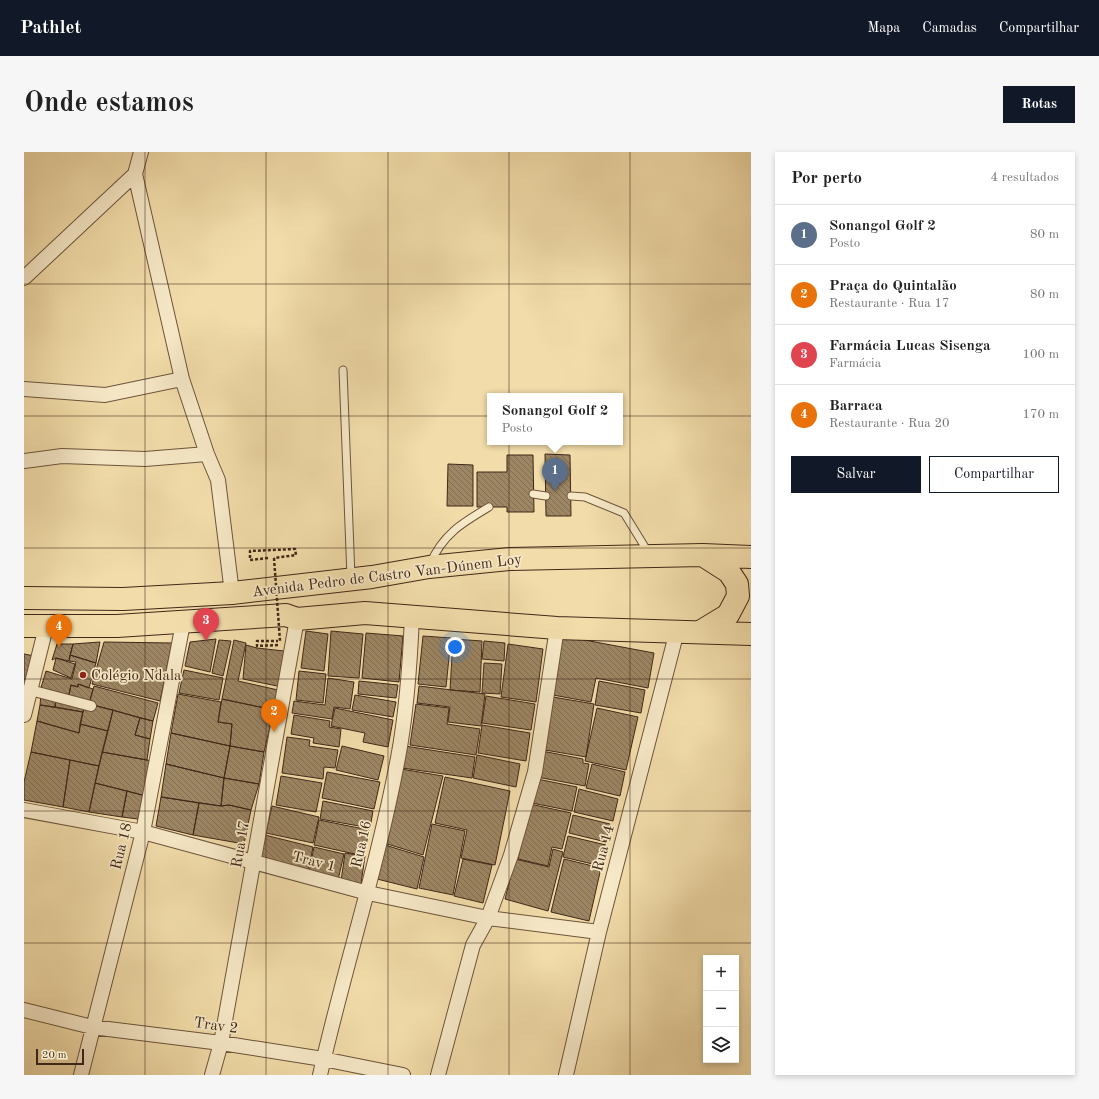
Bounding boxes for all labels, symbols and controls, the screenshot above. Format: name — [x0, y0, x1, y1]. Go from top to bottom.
text: Pathlet — [20, 19, 81, 38]
text: Mapa — [867, 21, 900, 35]
text: Camadas — [922, 21, 977, 35]
text: Compartilhar — [999, 21, 1079, 35]
button: Rotas — [1003, 86, 1075, 123]
text: Onde estamos — [24, 90, 194, 118]
text: Por perto — [791, 170, 862, 187]
text: 4 resultados — [991, 171, 1059, 184]
text: Sonangol Golf 2 — [829, 219, 936, 234]
text: 1 — [800, 228, 808, 241]
text: 80 m — [1030, 228, 1059, 241]
text: Posto — [829, 237, 860, 250]
text: Praça do Quintalão — [829, 279, 957, 294]
text: 2 — [800, 288, 808, 301]
text: 80 m — [1030, 288, 1059, 301]
text: Restaurante · Rua 17 — [829, 297, 949, 310]
text: Farmácia Lucas Sisenga — [829, 339, 991, 354]
text: 3 — [800, 348, 808, 361]
text: 100 m — [1022, 348, 1059, 361]
text: Farmácia — [829, 357, 881, 370]
popup — [487, 393, 623, 445]
text: Barraca — [829, 399, 883, 414]
text: Sonangol Golf 2 — [502, 404, 608, 419]
text: 4 — [800, 408, 808, 421]
text: 170 m — [1022, 408, 1059, 421]
text: Restaurante · Rua 20 — [829, 417, 949, 430]
text: Posto — [502, 422, 533, 435]
button: Salvar — [791, 456, 921, 493]
button: Compartilhar — [929, 456, 1059, 493]
pin: 1 — [542, 458, 568, 491]
street label: Avenida Pedro de Castro Van-Dúnem Loy — [251, 552, 523, 600]
pin: 3 — [193, 608, 219, 641]
pin: 4 — [46, 614, 72, 647]
your location — [445, 637, 465, 657]
place label: Colégio Ndala — [91, 669, 182, 684]
marker: Colégio Ndala — [78, 670, 88, 680]
pin: 2 — [261, 699, 287, 732]
street label: Rua 17 — [230, 819, 253, 869]
street label: Rua 16 — [350, 819, 375, 869]
street label: Rua 18 — [109, 821, 136, 871]
street label: Rua 14 — [591, 823, 618, 873]
street label: Trav 1 — [290, 850, 337, 875]
map controls — [703, 955, 739, 1063]
button: + — [703, 955, 739, 991]
button: − — [703, 991, 739, 1027]
street label: Trav 2 — [193, 1016, 239, 1037]
button: layers — [703, 1027, 739, 1063]
scale bar — [36, 1047, 84, 1066]
text: 20 m — [42, 1050, 67, 1061]

